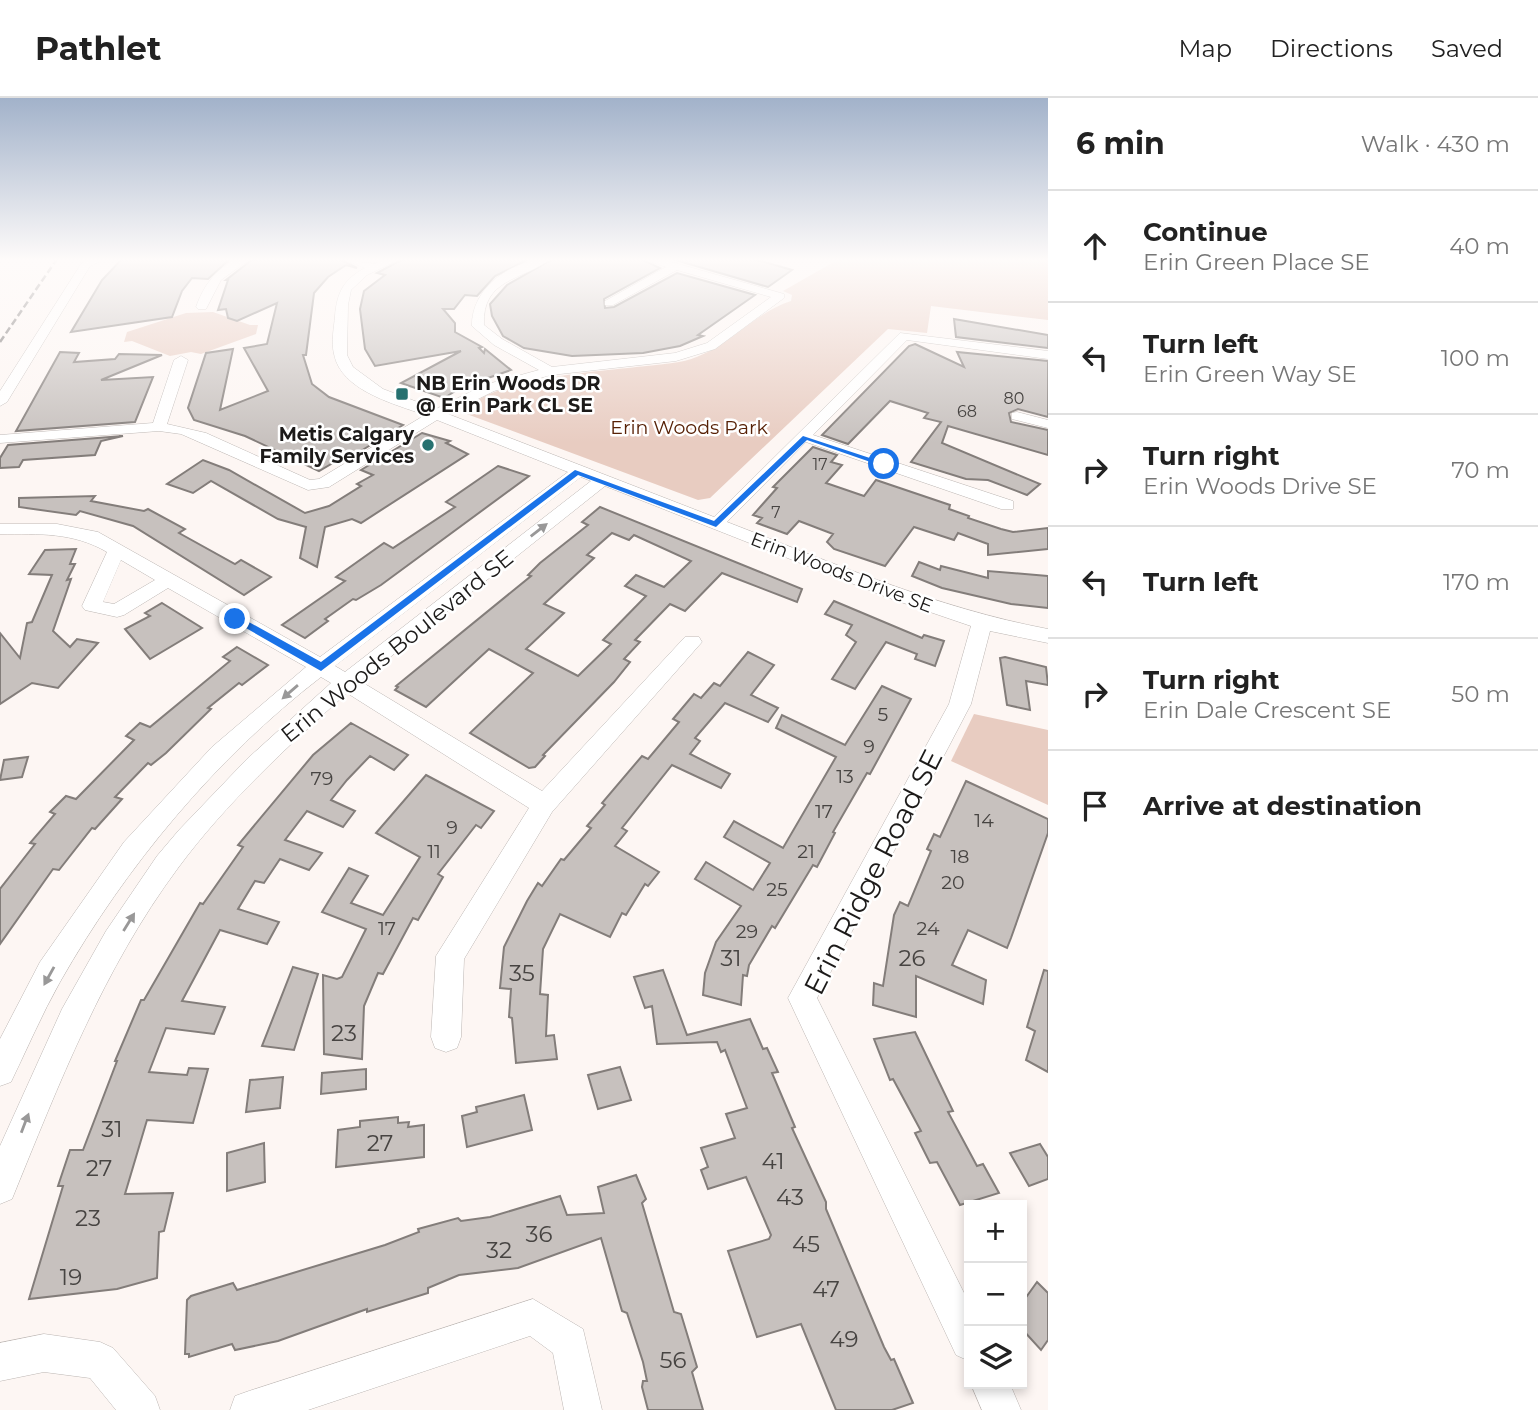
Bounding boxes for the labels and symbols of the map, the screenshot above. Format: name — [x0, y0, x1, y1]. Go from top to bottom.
place label: NB Erin Woods DR @ Erin Park CL SE — [416, 372, 601, 417]
marker: NB Erin Woods DR @ Erin Park CL SE — [394, 386, 410, 402]
house number: 80 — [1004, 389, 1024, 408]
house number: 68 — [957, 402, 977, 421]
park label: Erin Woods Park — [610, 416, 768, 439]
place label: Metis Calgary Family Services — [259, 423, 415, 468]
marker: Metis Calgary Family Services — [420, 437, 436, 453]
route start — [868, 448, 899, 479]
house number: 17 — [812, 455, 828, 474]
house number: 7 — [771, 503, 781, 522]
one-way arrow — [530, 523, 548, 538]
street label: Erin Woods Drive SE — [747, 527, 936, 618]
street label: Erin Woods Boulevard SE — [275, 544, 519, 748]
route end — [219, 603, 250, 634]
one-way arrow — [281, 684, 298, 699]
house number: 5 — [878, 703, 889, 726]
house number: 9 — [863, 735, 875, 758]
street label: Erin Ridge Road SE — [797, 744, 949, 1000]
house number: 13 — [836, 765, 854, 788]
house number: 79 — [311, 767, 333, 790]
house number: 17 — [815, 800, 833, 823]
house number: 14 — [974, 809, 994, 832]
house number: 9 — [446, 816, 458, 839]
house number: 11 — [427, 840, 441, 863]
house number: 21 — [797, 840, 815, 863]
house number: 18 — [951, 845, 969, 868]
house number: 20 — [941, 871, 965, 894]
house number: 25 — [766, 878, 788, 901]
one-way arrow — [123, 912, 136, 931]
house number: 17 — [378, 917, 396, 940]
house number: 24 — [917, 917, 940, 940]
house number: 29 — [736, 920, 758, 943]
house number: 31 — [720, 944, 742, 972]
house number: 26 — [898, 944, 926, 972]
house number: 35 — [509, 959, 535, 987]
one-way arrow — [43, 966, 55, 986]
house number: 23 — [331, 1019, 357, 1047]
one-way arrow — [19, 1112, 30, 1133]
house number: 31 — [101, 1115, 123, 1143]
house number: 27 — [367, 1129, 393, 1157]
house number: 41 — [762, 1147, 784, 1175]
house number: 27 — [86, 1154, 112, 1182]
house number: 43 — [776, 1183, 804, 1211]
house number: 23 — [75, 1204, 101, 1232]
house number: 36 — [526, 1220, 552, 1248]
house number: 45 — [792, 1230, 820, 1258]
house number: 32 — [486, 1236, 512, 1264]
house number: 19 — [60, 1263, 82, 1291]
house number: 47 — [812, 1275, 840, 1303]
house number: 49 — [829, 1325, 859, 1353]
house number: 56 — [659, 1346, 687, 1374]

